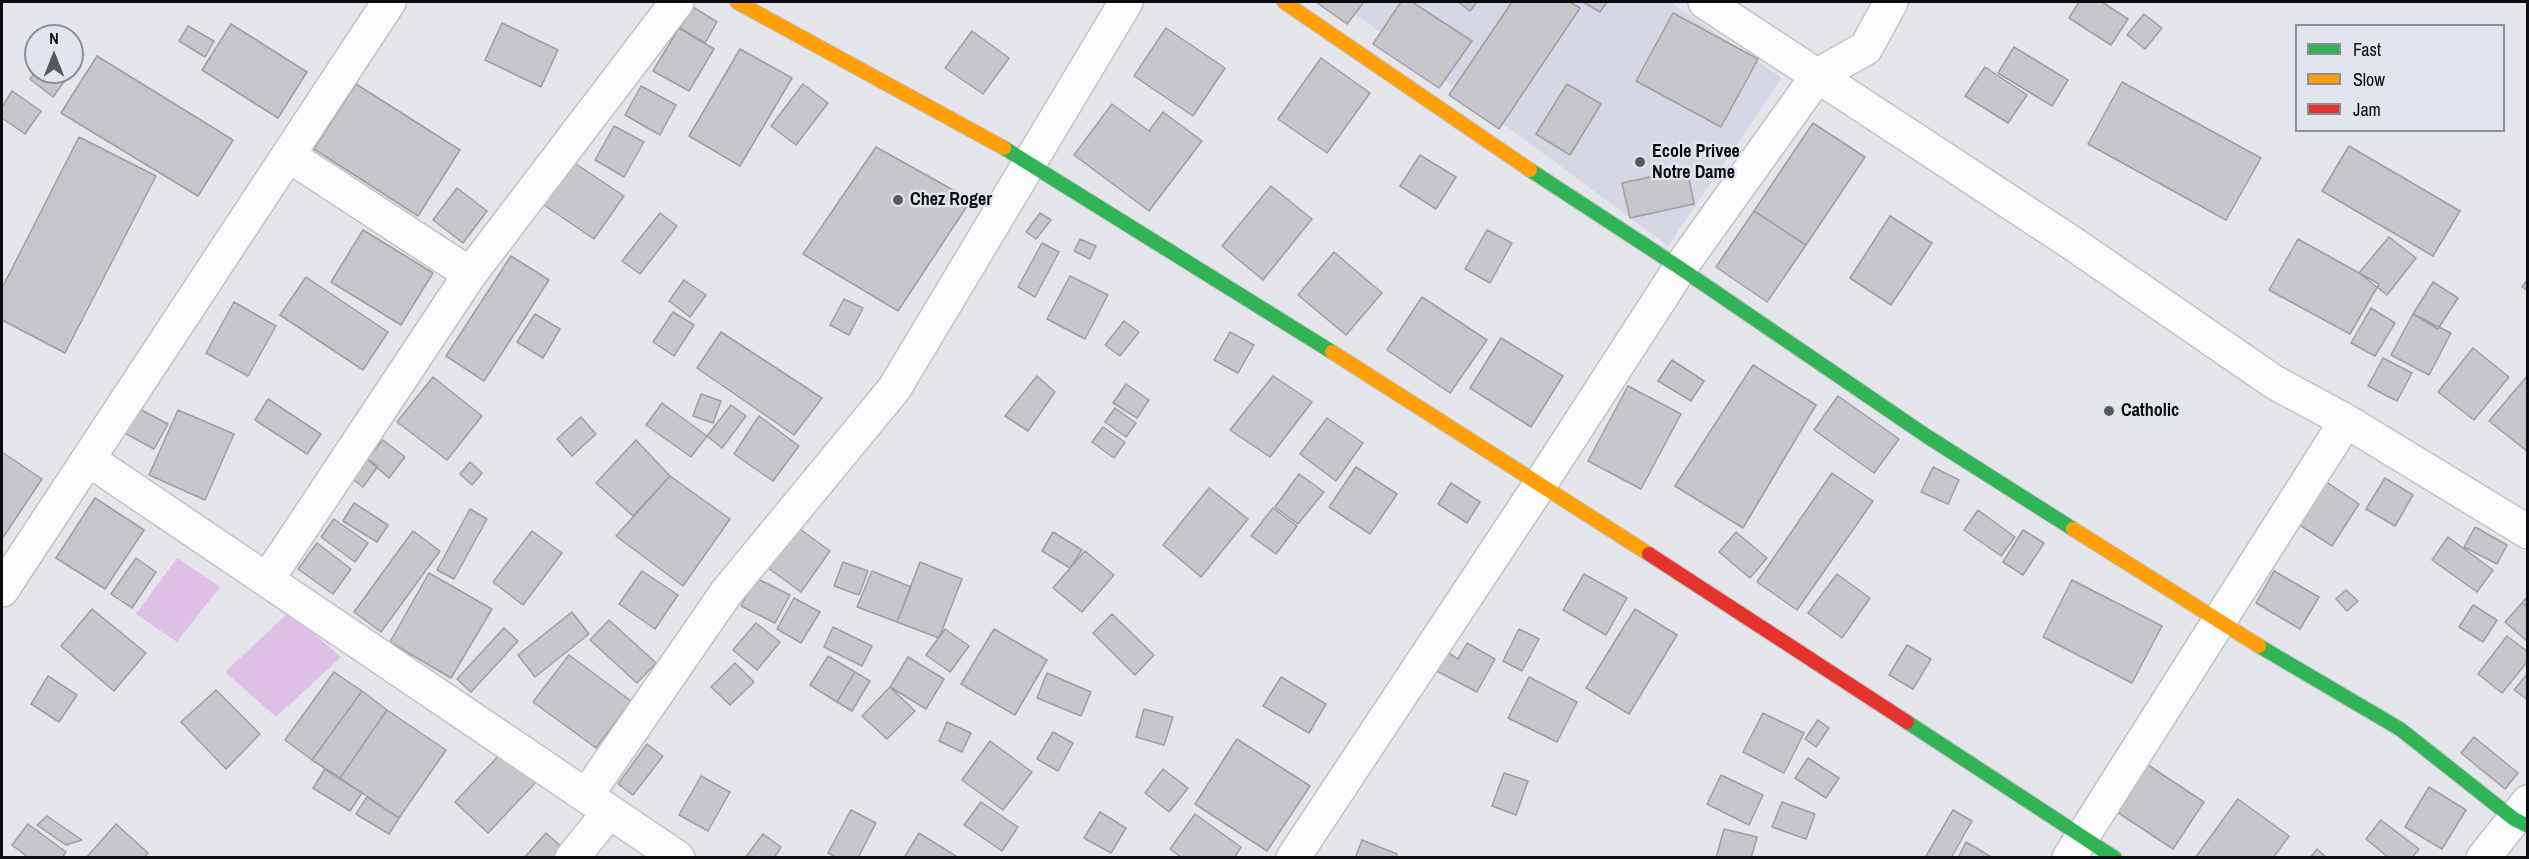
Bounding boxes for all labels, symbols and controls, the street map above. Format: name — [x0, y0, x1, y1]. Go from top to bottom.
north arrow — [24, 24, 84, 84]
legend — [2295, 24, 2505, 132]
text: N — [49, 27, 59, 49]
text: Fast — [2353, 37, 2381, 62]
text: Slow — [2353, 67, 2385, 92]
text: Jam — [2353, 97, 2381, 122]
place label: Ecole Privee Notre Dame — [1652, 141, 1740, 184]
marker: Ecole Privee Notre Dame — [1633, 155, 1647, 169]
place label: Chez Roger — [910, 189, 992, 211]
marker: Chez Roger — [891, 193, 905, 207]
place label: Catholic — [2121, 400, 2179, 422]
marker: Catholic — [2102, 404, 2116, 418]

